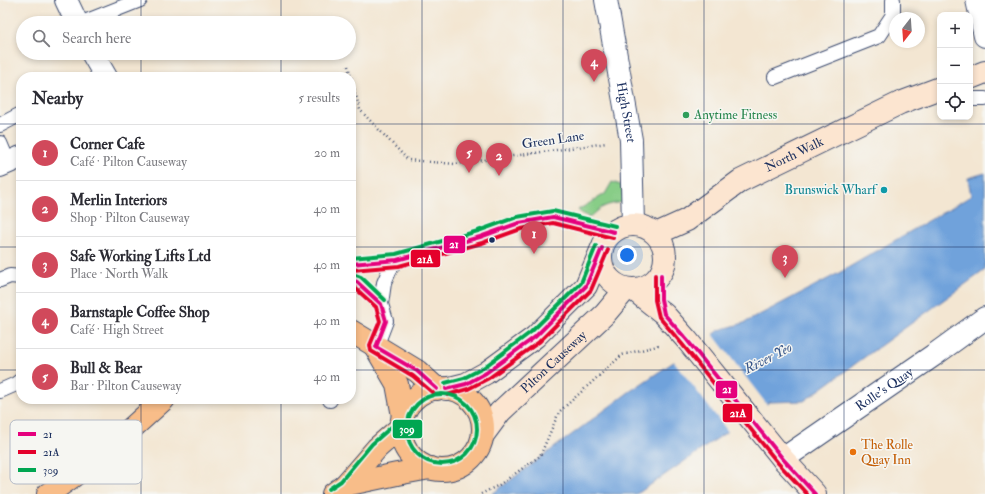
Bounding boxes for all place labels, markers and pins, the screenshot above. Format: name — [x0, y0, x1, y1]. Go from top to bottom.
pin: 4 — [581, 49, 607, 82]
place label: Anytime Fitness — [693, 107, 778, 124]
marker: Anytime Fitness — [681, 110, 691, 120]
pin: 5 — [456, 140, 482, 173]
pin: 2 — [486, 143, 512, 176]
place label: Brunswick Wharf — [785, 182, 878, 198]
marker: Brunswick Wharf — [879, 185, 889, 195]
pin: 1 — [521, 221, 547, 254]
unlabelled marker — [487, 235, 497, 245]
pin: 3 — [772, 245, 798, 278]
place label: The Rolle Quay Inn — [861, 437, 914, 469]
marker: The Rolle Quay Inn — [848, 447, 858, 457]

